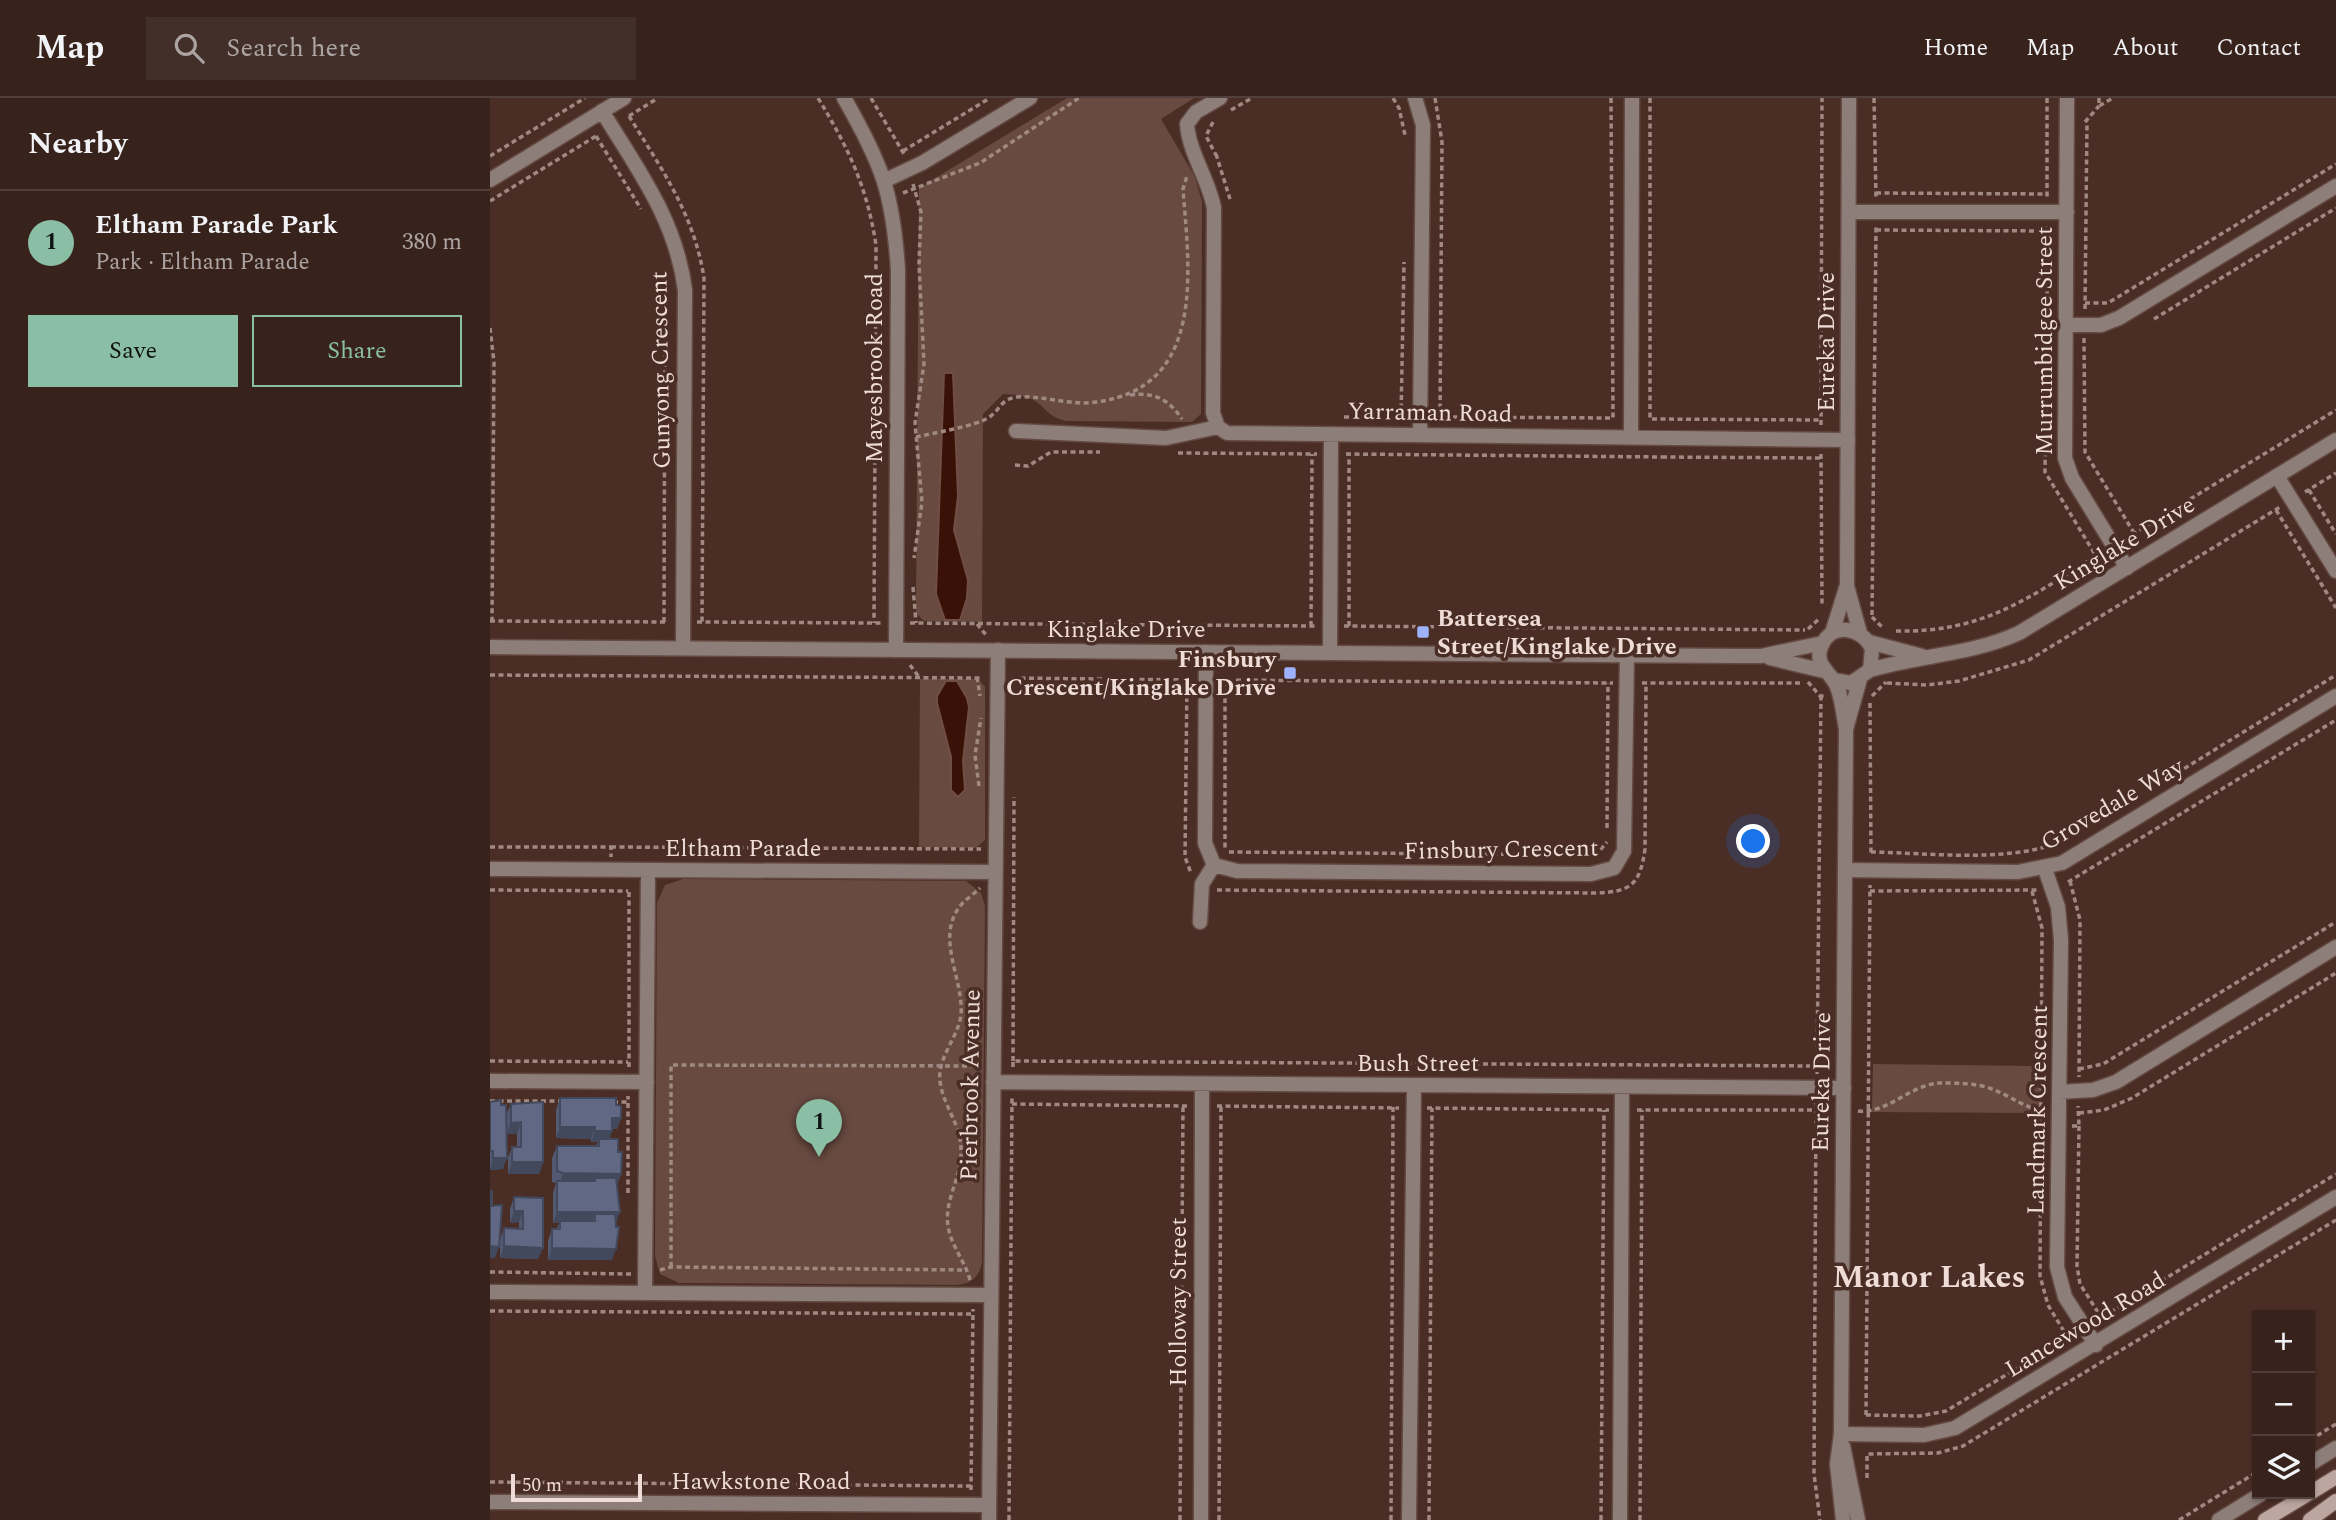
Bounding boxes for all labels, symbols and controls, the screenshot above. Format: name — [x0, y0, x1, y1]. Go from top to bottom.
search box — [146, 17, 636, 80]
text: Map — [35, 23, 104, 73]
text: Search here — [226, 28, 361, 68]
icon: search — [170, 29, 208, 67]
text: Home — [1923, 30, 1988, 66]
text: Map — [2026, 30, 2074, 66]
text: About — [2112, 30, 2178, 66]
text: Contact — [2216, 30, 2301, 66]
text: Nearby — [28, 121, 127, 167]
text: Eltham Parade Park — [95, 205, 338, 245]
text: 1 — [45, 225, 57, 260]
text: 380 m — [402, 225, 462, 260]
street label: Murrumbidgee Street — [2027, 227, 2063, 455]
text: Park · Eltham Parade — [95, 245, 310, 280]
street label: Gunyong Crescent — [641, 271, 681, 469]
street label: Eureka Drive — [1809, 272, 1845, 412]
street label: Mayesbrook Road — [857, 273, 893, 463]
button: Save — [28, 315, 238, 387]
button: Share — [252, 315, 462, 387]
street label: Yarraman Road — [1347, 394, 1513, 432]
street label: Kinglake Drive — [2047, 487, 2202, 600]
place label: Battersea Street/Kinglake Drive — [1437, 601, 1677, 665]
street label: Kinglake Drive — [1046, 612, 1206, 648]
marker: Battersea Street/Kinglake Drive — [1415, 624, 1431, 640]
place label: Finsbury Crescent/Kinglake Drive — [1006, 642, 1278, 706]
marker: Finsbury Crescent/Kinglake Drive — [1282, 665, 1298, 681]
street label: Grovedale Way — [2034, 749, 2192, 860]
your location — [1736, 824, 1770, 858]
street label: Finsbury Crescent — [1403, 830, 1599, 870]
street label: Eltham Parade — [665, 831, 821, 867]
street label: Pierbrook Avenue — [951, 989, 991, 1181]
street label: Landmark Crescent — [2018, 1005, 2058, 1215]
street label: Eureka Drive — [1803, 1012, 1841, 1152]
street label: Bush Street — [1357, 1046, 1479, 1082]
pin: 1 — [796, 1099, 842, 1157]
street label: Holloway Street — [1161, 1217, 1197, 1387]
district label: Manor Lakes — [1833, 1253, 2025, 1302]
street label: Lancewood Road — [1998, 1263, 2173, 1387]
map controls — [2252, 1310, 2315, 1499]
button: + — [2252, 1310, 2315, 1373]
button: − — [2252, 1373, 2315, 1436]
button: layers — [2252, 1436, 2315, 1499]
street label: Hawkstone Road — [671, 1464, 851, 1500]
scale bar — [511, 1471, 642, 1503]
text: 50 m — [522, 1471, 562, 1500]

